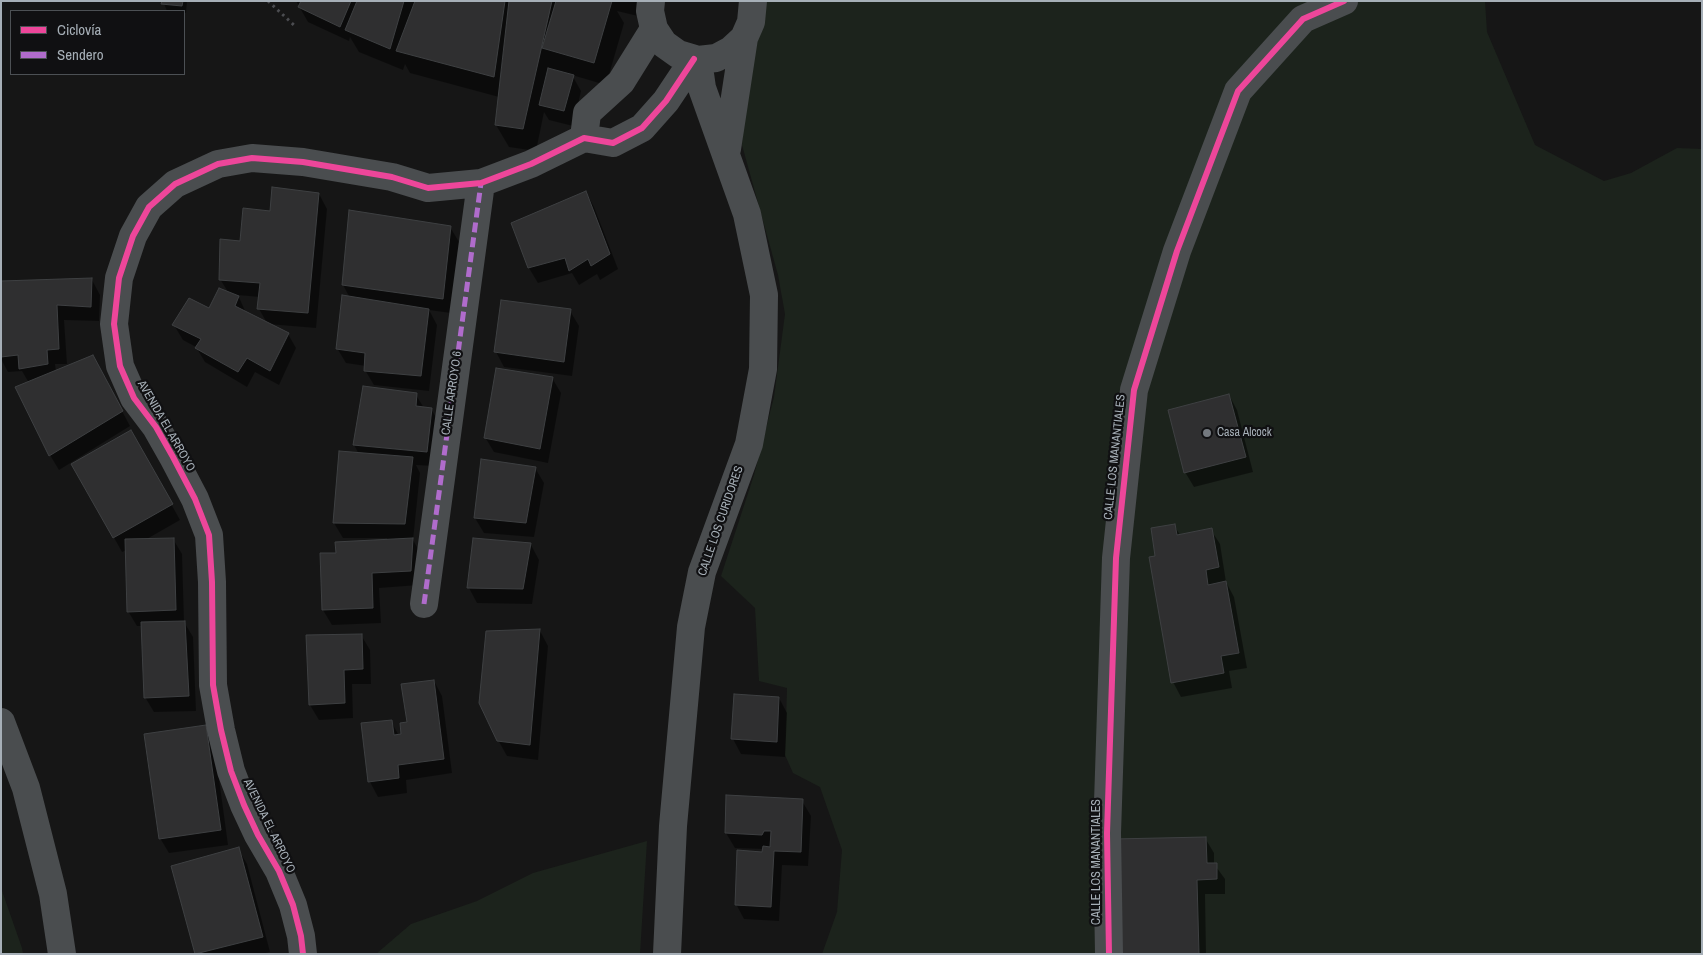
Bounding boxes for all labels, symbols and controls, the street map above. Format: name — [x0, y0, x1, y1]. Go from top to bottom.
legend — [10, 10, 185, 75]
text: Ciclovía — [57, 19, 101, 40]
text: Sendero — [57, 44, 104, 65]
street label: CALLE ARROYO 6 — [439, 350, 465, 436]
street label: AVENIDA EL ARROYO — [134, 378, 198, 474]
street label: CALLE LOS MANANTIALES — [1101, 394, 1129, 520]
place label: Casa Alcock — [1217, 426, 1272, 440]
marker: Casa Alcock — [1201, 427, 1213, 439]
street label: CALLE LOS CURIDORES — [695, 464, 747, 578]
street label: AVENIDA EL ARROYO — [240, 777, 298, 875]
street label: CALLE LOS MANANTIALES — [1090, 799, 1104, 925]

